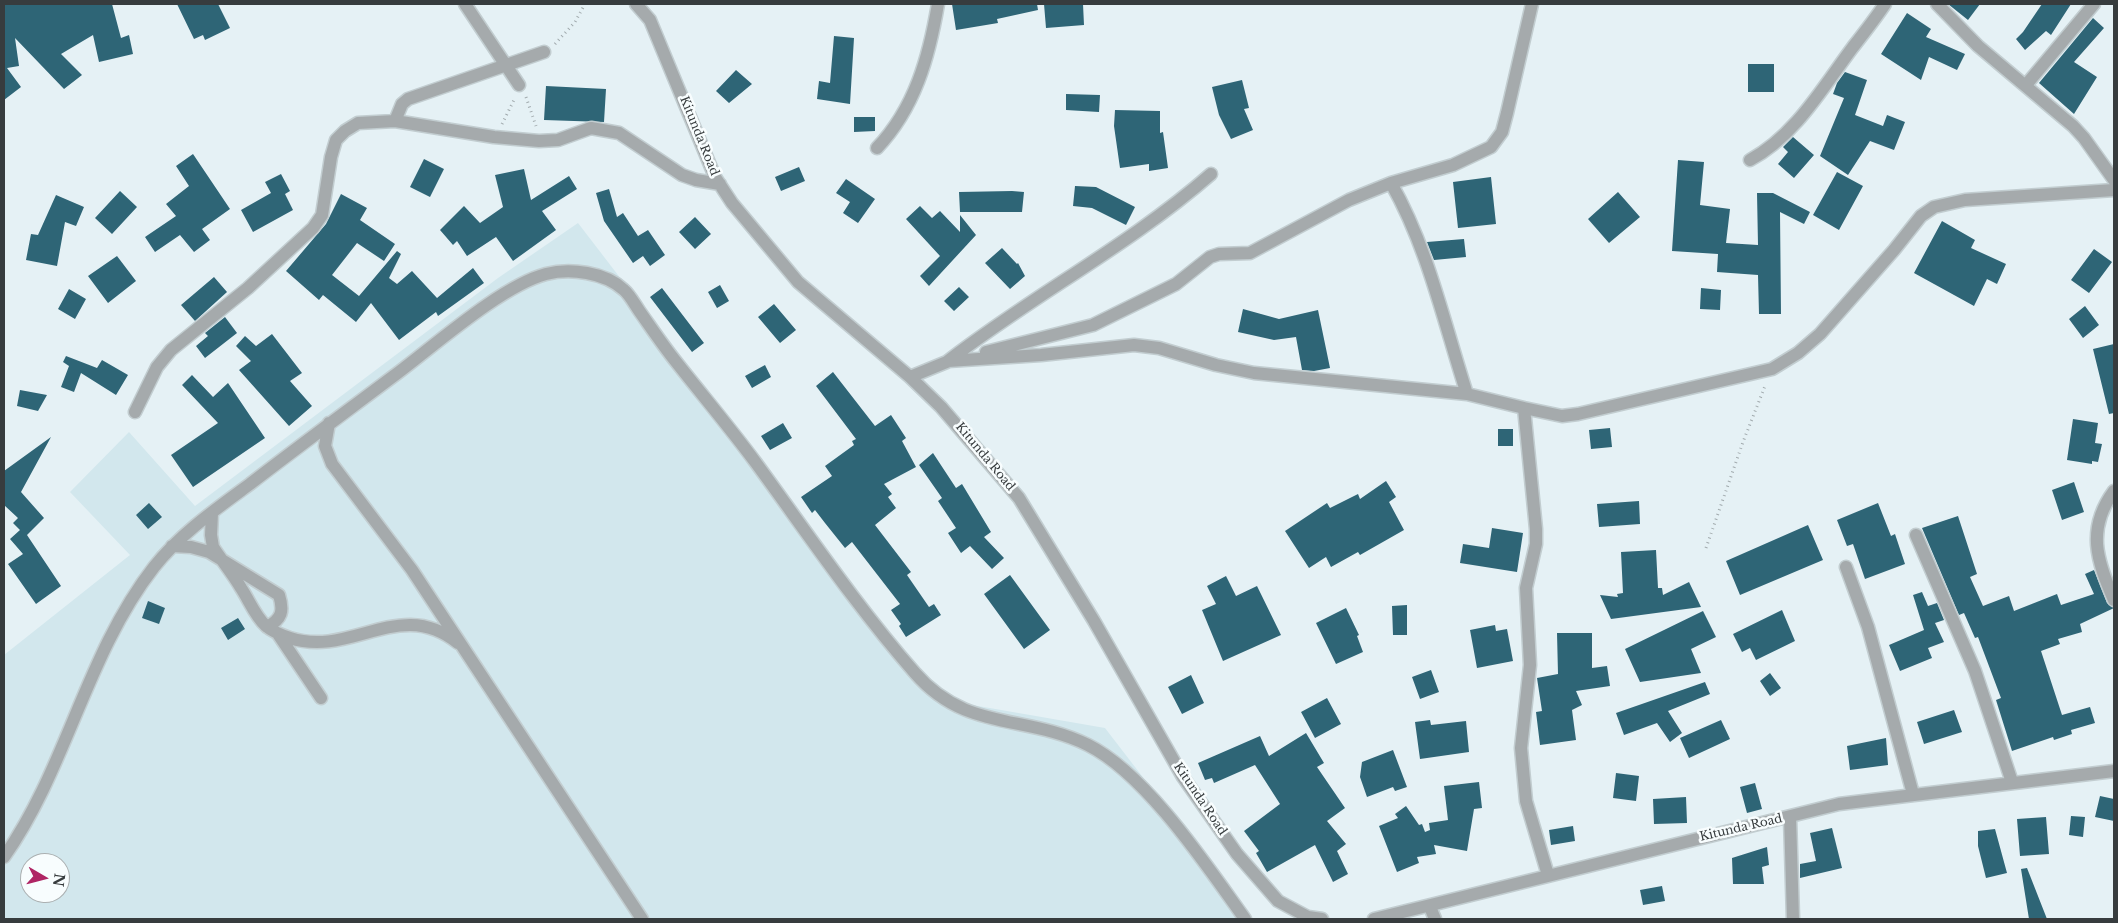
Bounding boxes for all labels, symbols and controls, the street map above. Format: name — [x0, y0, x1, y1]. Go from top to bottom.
street label: Kitunda Road — [677, 94, 721, 178]
street label: Kitunda Road — [952, 420, 1018, 494]
street label: Kitunda Road — [1170, 760, 1230, 838]
street label: Kitunda Road — [1698, 811, 1784, 845]
north arrow — [20, 853, 70, 903]
text: N — [49, 872, 69, 888]

